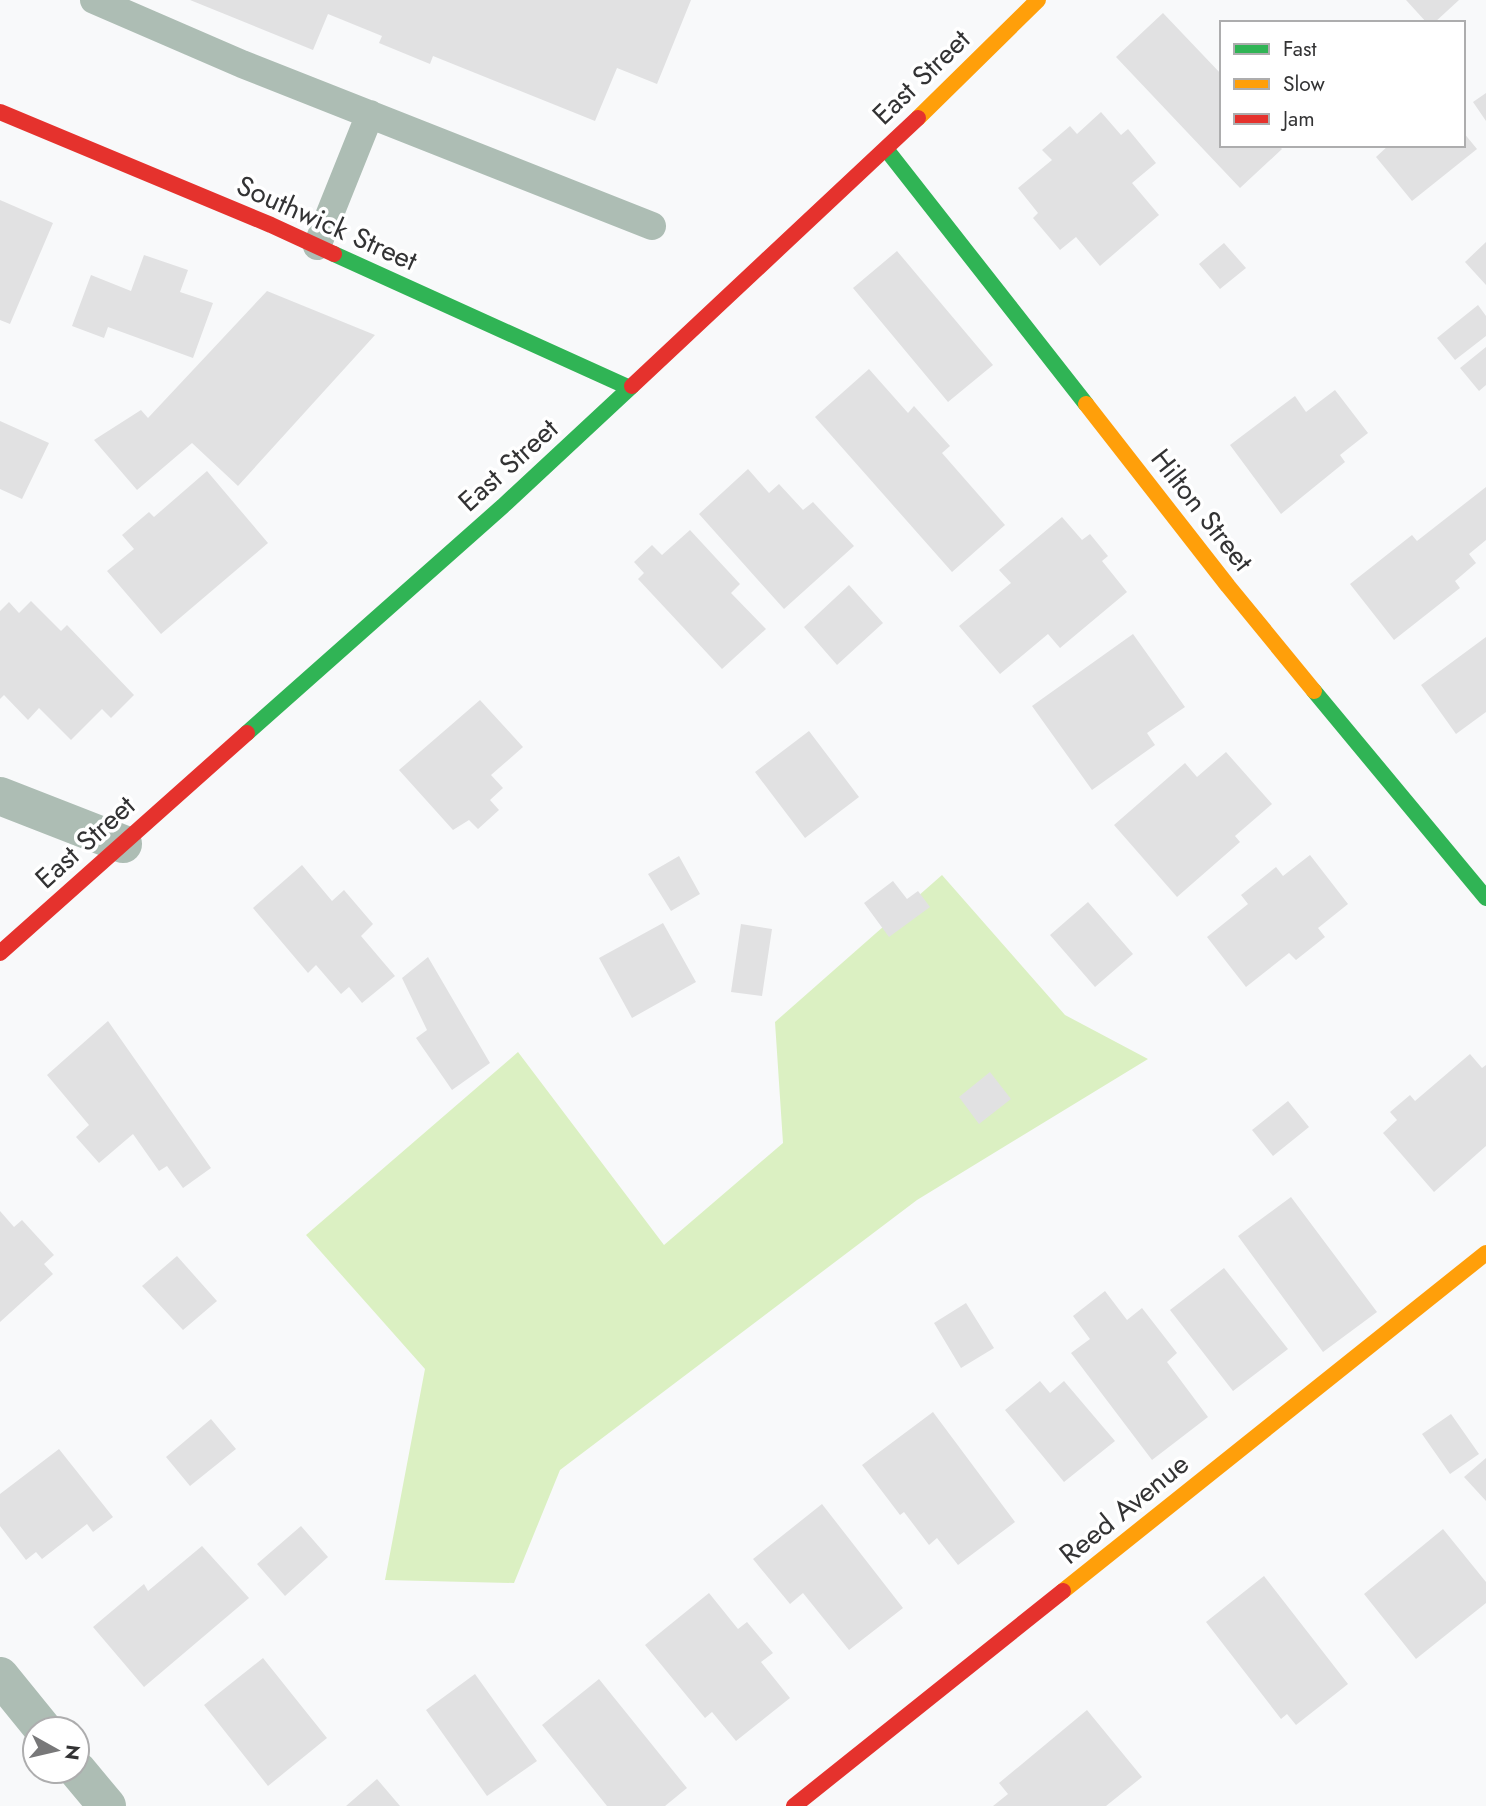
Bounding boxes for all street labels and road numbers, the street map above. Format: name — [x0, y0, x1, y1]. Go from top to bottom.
street label: East Street — [863, 20, 979, 134]
street label: Southwick Street — [230, 165, 424, 281]
street label: East Street — [449, 409, 567, 521]
street label: Hilton Street — [1141, 440, 1263, 580]
street label: East Street — [26, 786, 144, 898]
street label: Reed Avenue — [1050, 1444, 1198, 1574]

